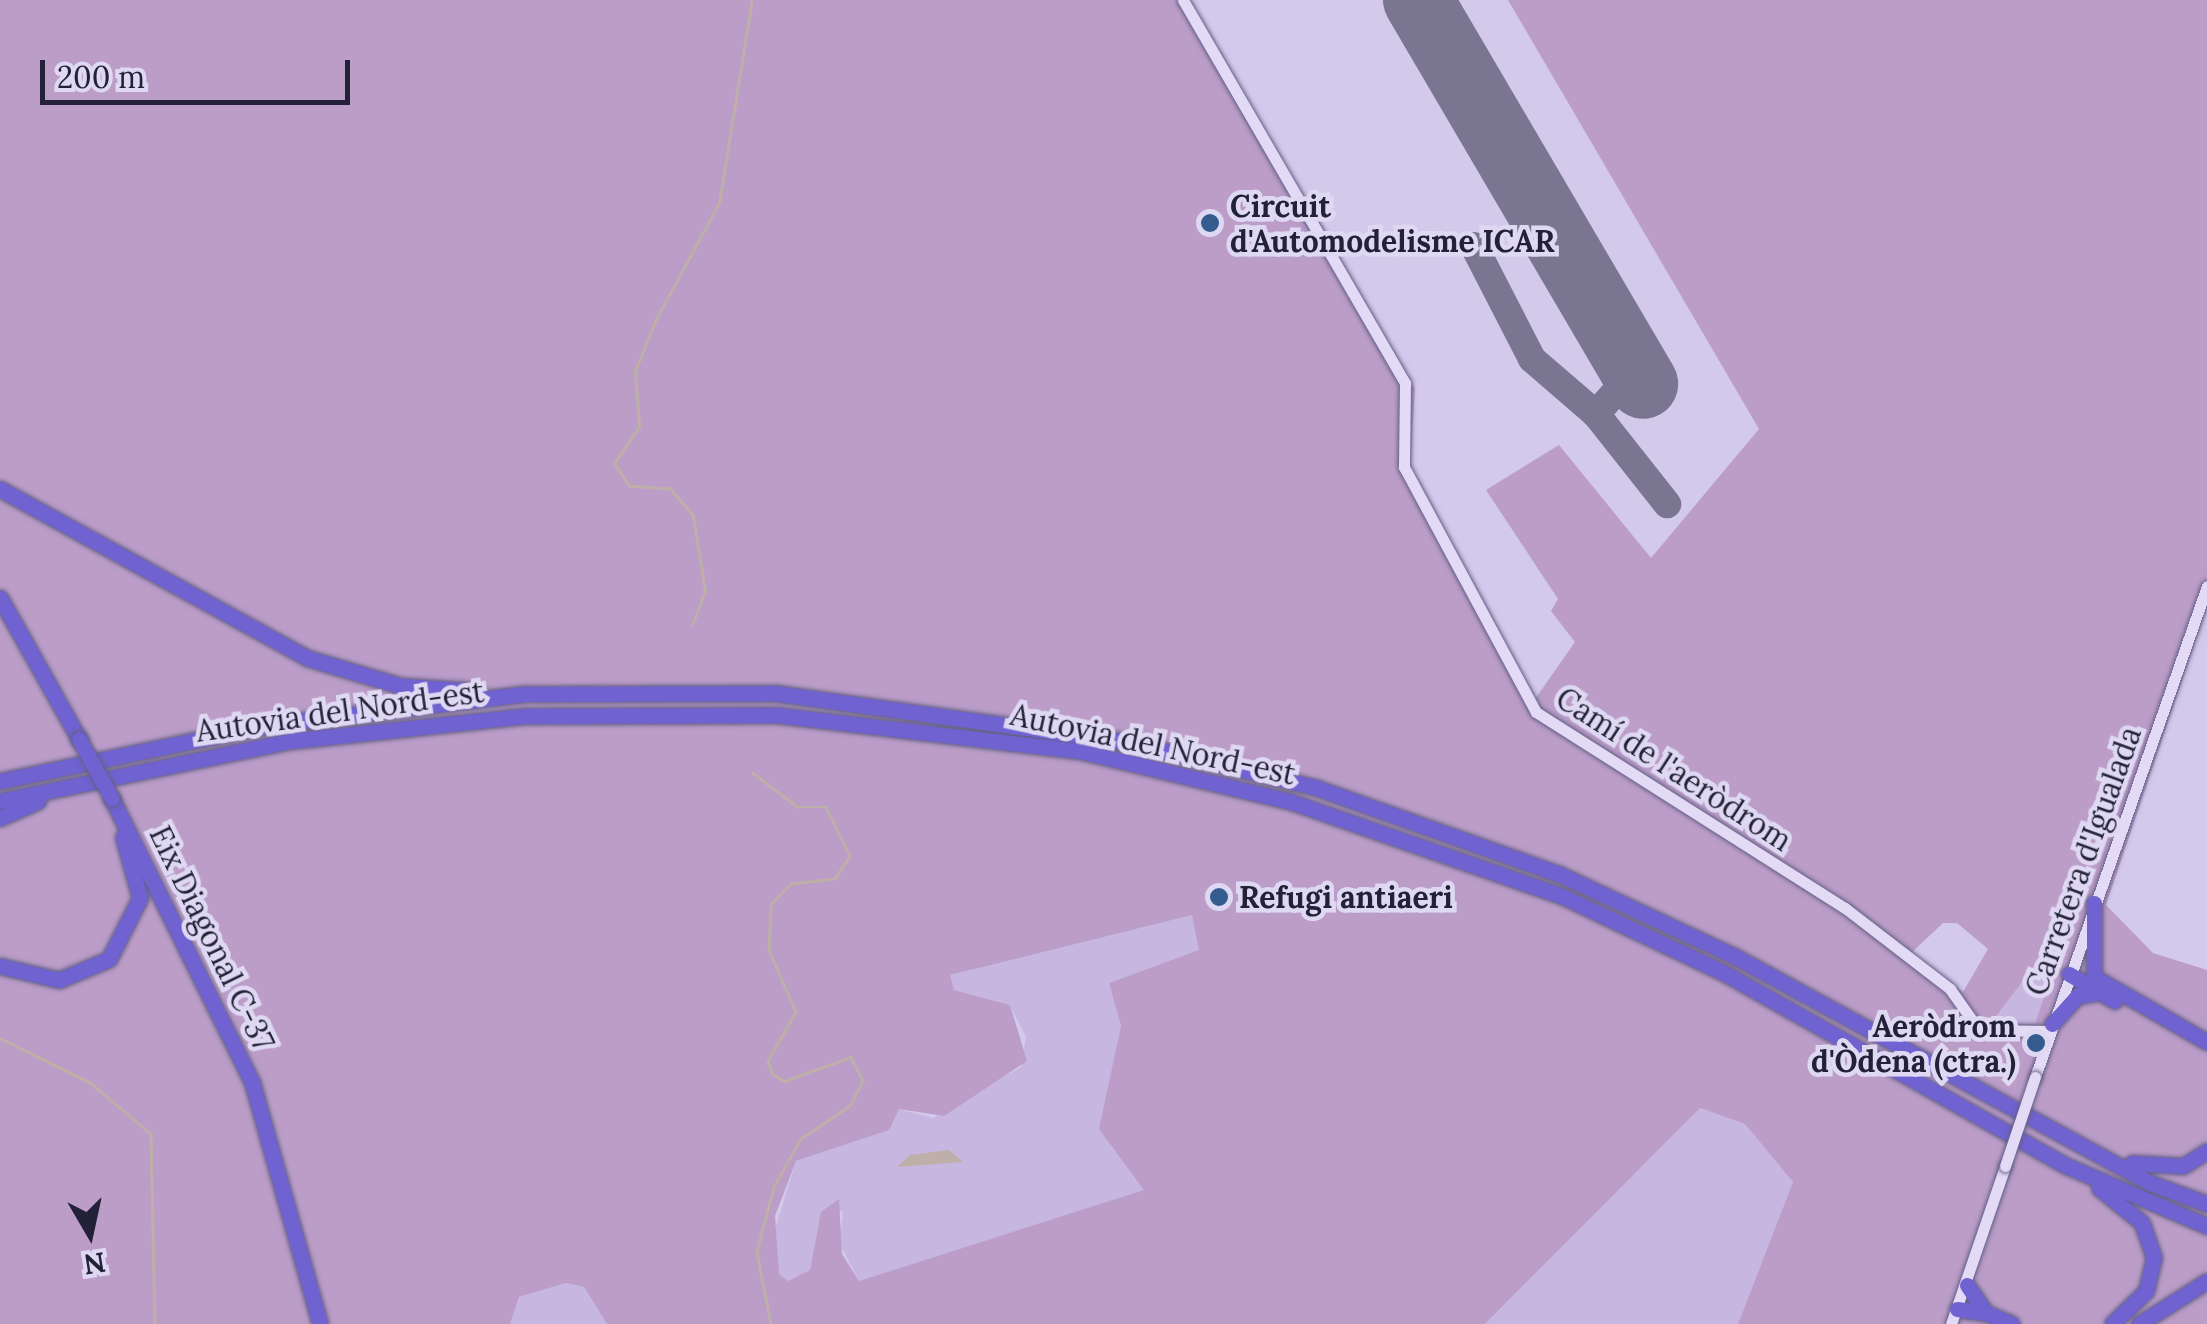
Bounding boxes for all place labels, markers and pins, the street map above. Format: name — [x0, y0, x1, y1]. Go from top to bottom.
place label: Circuit d'Automodelisme ICAR — [1230, 188, 1555, 258]
marker: Circuit d'Automodelisme ICAR — [1199, 212, 1221, 234]
place label: Refugi antiaeri — [1239, 879, 1453, 915]
marker: Refugi antiaeri — [1208, 886, 1230, 908]
place label: Aeròdrom d'Òdena (ctra.) — [1811, 1008, 2016, 1078]
marker: Aeròdrom d'Òdena (ctra.) — [2025, 1032, 2047, 1054]

